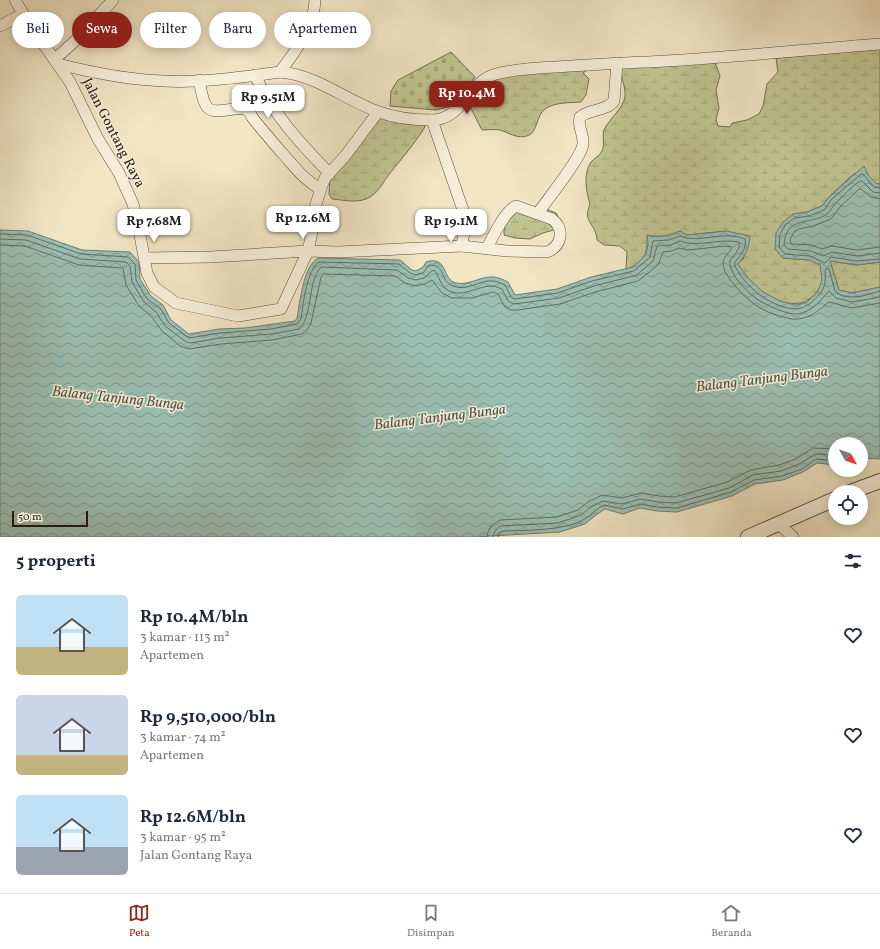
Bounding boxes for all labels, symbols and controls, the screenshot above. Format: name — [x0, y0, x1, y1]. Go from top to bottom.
chip: Beli — [12, 12, 64, 48]
chip: Sewa — [72, 12, 132, 48]
chip: Filter — [140, 12, 201, 48]
chip: Baru — [209, 12, 266, 48]
chip: Apartemen — [274, 12, 371, 48]
street label: Jalan Gontang Raya — [77, 75, 149, 191]
pin: Rp 10.4M — [426, 81, 508, 115]
pin: Rp 9.51M — [227, 85, 309, 119]
text: Rp 10.4M — [438, 85, 496, 103]
text: Rp 9.51M — [241, 89, 295, 107]
pin: Rp 12.6M — [262, 206, 344, 240]
pin: Rp 7.68M — [113, 209, 195, 243]
pin: Rp 19.1M — [410, 209, 492, 243]
text: Rp 12.6M — [275, 210, 331, 228]
text: Rp 7.68M — [126, 213, 182, 231]
text: Rp 19.1M — [424, 213, 478, 231]
water label: Balang Tanjung Bunga — [695, 361, 829, 399]
water label: Balang Tanjung Bunga — [51, 382, 185, 416]
water label: Balang Tanjung Bunga — [373, 399, 507, 437]
north arrow — [828, 437, 868, 477]
map controls — [828, 437, 868, 525]
button: locate — [828, 485, 868, 525]
scale bar — [12, 509, 88, 528]
text: 50 m — [18, 510, 42, 525]
text: 5 properti — [16, 550, 96, 573]
icon: filters — [842, 550, 864, 572]
text: Rp 10.4M/bln — [140, 606, 249, 629]
icon: home — [48, 611, 96, 659]
icon: heart — [842, 624, 864, 646]
text: 3 kamar · 113 m² — [140, 629, 230, 647]
text: Apartemen — [140, 647, 204, 665]
text: Rp 9,510,000/bln — [140, 706, 276, 729]
icon: home — [48, 711, 96, 759]
icon: heart — [842, 724, 864, 746]
text: 3 kamar · 74 m² — [140, 729, 226, 747]
text: Apartemen — [140, 747, 204, 765]
text: Rp 12.6M/bln — [140, 806, 246, 829]
icon: home — [48, 811, 96, 859]
icon: heart — [842, 824, 864, 846]
text: 3 kamar · 95 m² — [140, 829, 226, 847]
text: Jalan Gontang Raya — [140, 847, 252, 865]
tab: Peta — [128, 902, 150, 941]
tab: Disimpan — [407, 902, 455, 941]
tab: Beranda — [711, 902, 752, 941]

